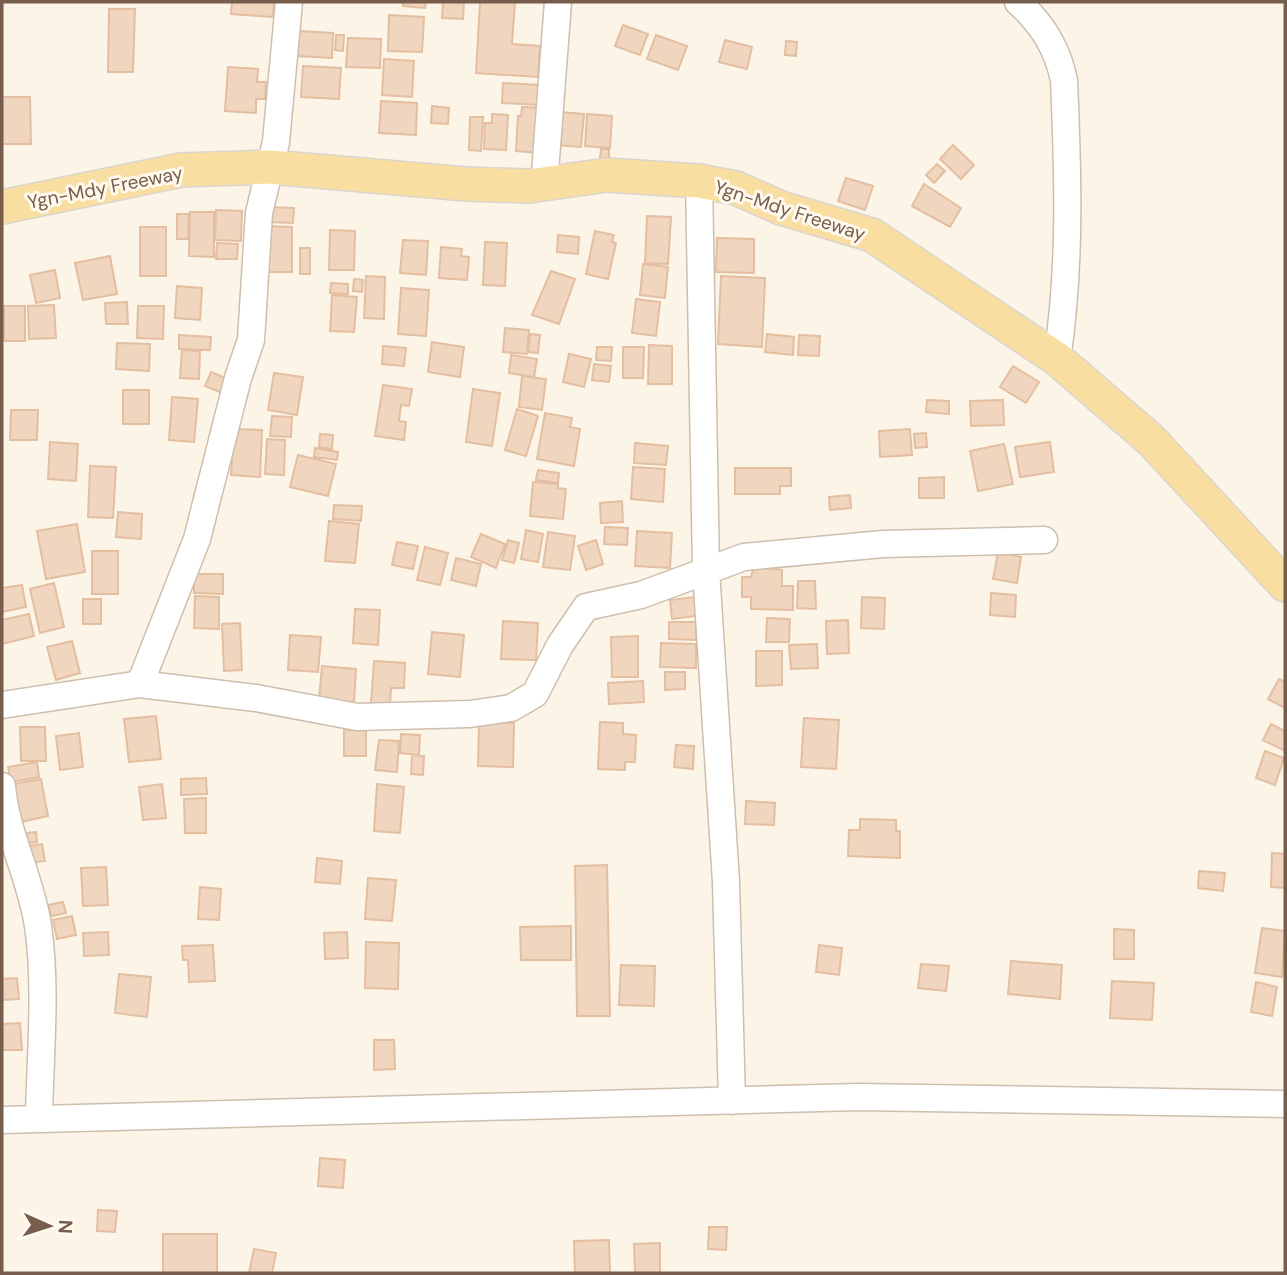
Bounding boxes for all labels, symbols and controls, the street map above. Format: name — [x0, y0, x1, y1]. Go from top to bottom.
street label: Ygn-Mdy Freeway — [25, 160, 185, 215]
street label: Ygn-Mdy Freeway — [711, 174, 869, 247]
north arrow — [14, 1191, 84, 1261]
text: N — [53, 1219, 78, 1234]

